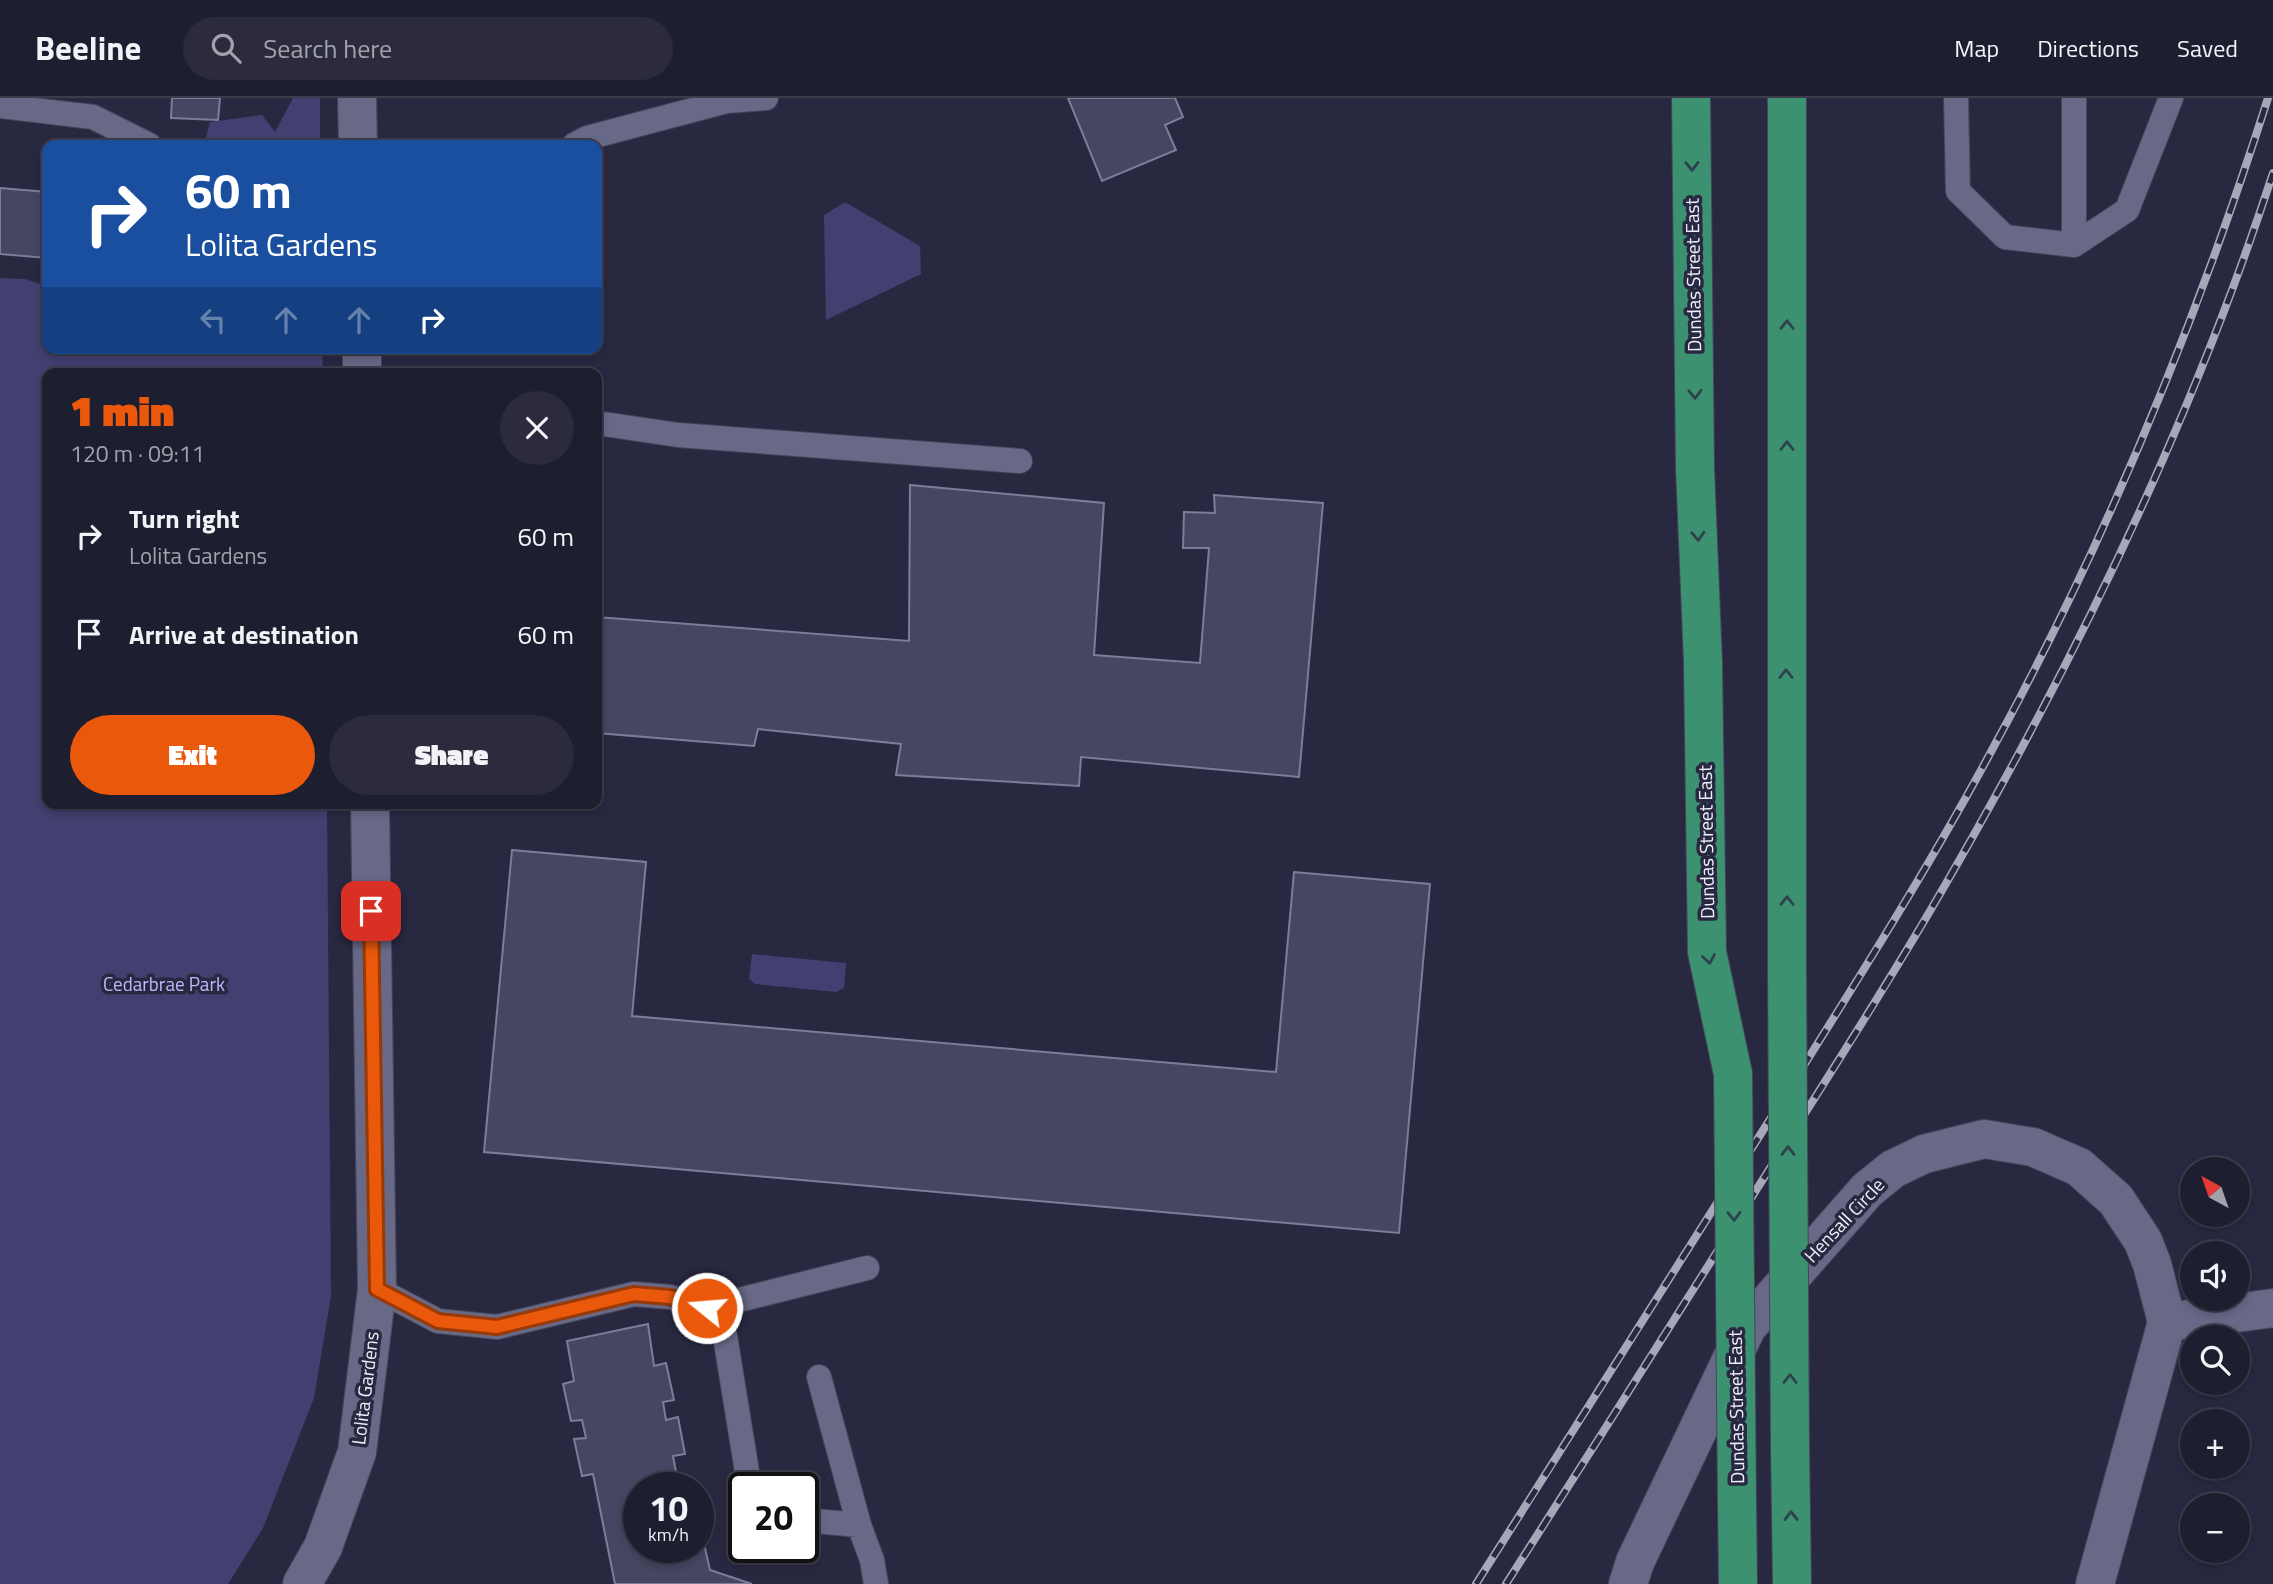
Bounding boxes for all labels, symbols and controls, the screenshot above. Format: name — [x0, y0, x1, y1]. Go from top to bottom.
search box — [183, 17, 673, 80]
text: Beeline — [35, 23, 141, 73]
icon: search — [207, 29, 245, 67]
text: Search here — [263, 29, 392, 68]
text: Map — [1954, 30, 1999, 66]
text: Directions — [2037, 30, 2139, 66]
text: Saved — [2177, 30, 2238, 66]
text: 60 m — [185, 152, 292, 227]
one-way arrow — [1684, 161, 1700, 172]
icon: right — [70, 168, 161, 259]
street label: Dundas Street East — [1677, 198, 1708, 352]
text: Lolita Gardens — [185, 220, 377, 268]
icon: left — [194, 301, 232, 339]
icon: ahead — [267, 301, 305, 339]
icon: ahead — [340, 301, 378, 339]
icon: right — [413, 301, 451, 339]
one-way arrow — [1779, 320, 1795, 330]
text: 1 min — [70, 378, 174, 442]
one-way arrow — [1687, 388, 1702, 399]
button: close — [500, 391, 574, 465]
text: 120 m · 09:11 — [70, 436, 205, 471]
one-way arrow — [1779, 440, 1795, 451]
text: Turn right — [129, 499, 240, 538]
icon: right — [70, 517, 108, 555]
text: 60 m — [517, 517, 574, 556]
one-way arrow — [1691, 530, 1706, 541]
text: Lolita Gardens — [129, 538, 267, 573]
icon: arrive — [70, 615, 108, 653]
text: Arrive at destination — [129, 615, 359, 654]
text: 60 m — [517, 615, 574, 654]
one-way arrow — [1778, 668, 1794, 678]
button: Exit — [70, 715, 315, 795]
button: Share — [329, 715, 574, 795]
street label: Dundas Street East — [1690, 765, 1721, 919]
pin — [341, 881, 401, 941]
icon: arrive — [352, 892, 390, 930]
one-way arrow — [1779, 895, 1795, 906]
one-way arrow — [1701, 953, 1716, 965]
park label: Cedarbrae Park — [103, 969, 225, 998]
one-way arrow — [1780, 1145, 1796, 1156]
north arrow — [2180, 1157, 2250, 1227]
map controls — [2180, 1157, 2250, 1563]
street label: Hensall Circle — [1797, 1171, 1891, 1269]
one-way arrow — [1727, 1211, 1742, 1222]
button: sound — [2180, 1241, 2250, 1311]
position arrow — [670, 1271, 744, 1345]
button: search — [2180, 1325, 2250, 1395]
street label: Lolita Gardens — [343, 1329, 386, 1446]
street label: Dundas Street East — [1720, 1330, 1751, 1484]
one-way arrow — [1782, 1373, 1798, 1383]
button: + — [2180, 1409, 2250, 1479]
speed limit sign: 20 — [728, 1472, 819, 1563]
text: 10 — [649, 1481, 688, 1535]
button: − — [2180, 1493, 2250, 1563]
one-way arrow — [1783, 1510, 1799, 1521]
text: km/h — [648, 1521, 689, 1548]

